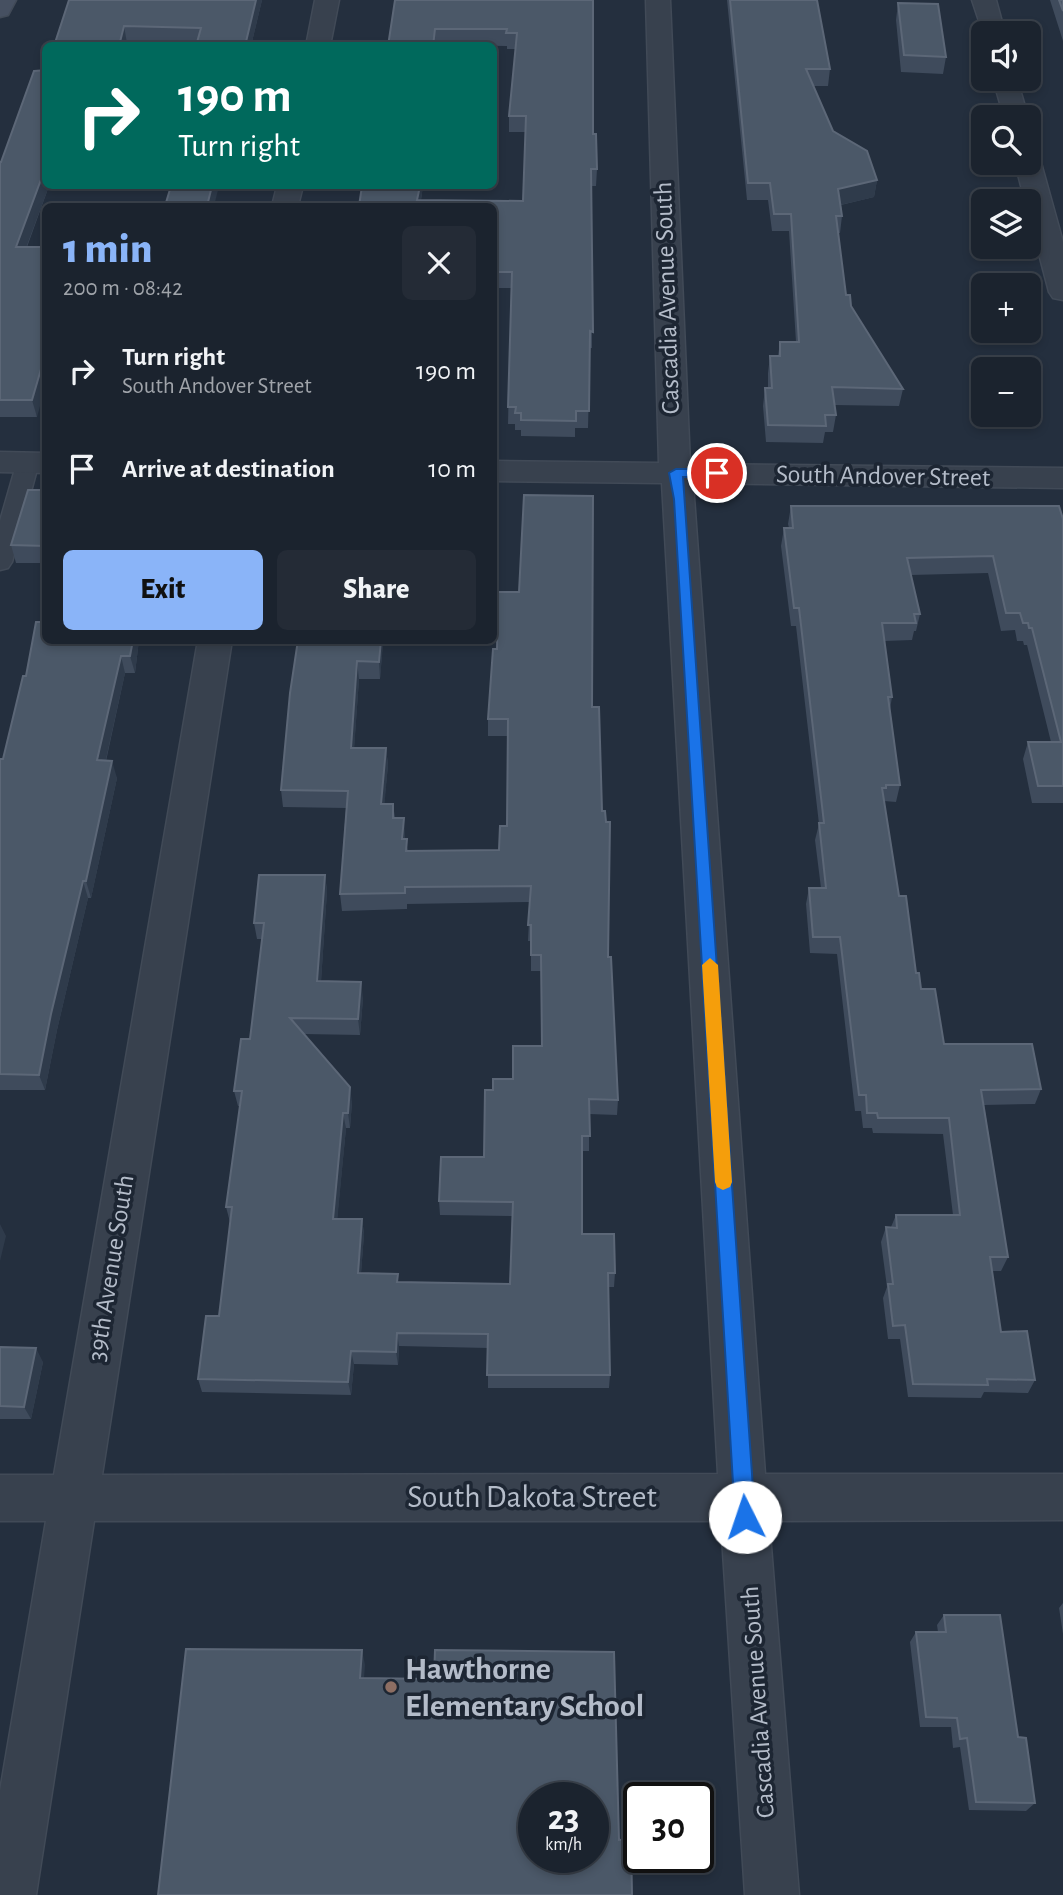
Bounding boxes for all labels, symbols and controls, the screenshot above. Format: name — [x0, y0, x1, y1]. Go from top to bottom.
map controls — [971, 21, 1041, 427]
button: sound — [971, 21, 1041, 91]
icon: right — [63, 70, 154, 161]
text: 190 m — [178, 72, 292, 121]
button: search — [971, 105, 1041, 175]
text: Turn right — [178, 130, 300, 162]
street label: Cascadia Avenue South — [650, 181, 684, 415]
button: layers — [971, 189, 1041, 259]
button: close — [402, 226, 476, 300]
text: 1 min — [63, 228, 152, 270]
button: + — [971, 273, 1041, 343]
text: 200 m · 08:42 — [63, 277, 183, 300]
text: Turn right — [122, 344, 225, 370]
icon: right — [63, 352, 101, 390]
button: − — [971, 357, 1041, 427]
text: 190 m — [416, 358, 476, 384]
text: South Andover Street — [122, 375, 312, 398]
pin — [687, 443, 747, 503]
icon: arrive — [63, 450, 101, 488]
icon: arrive — [698, 454, 736, 492]
text: Arrive at destination — [122, 456, 335, 482]
text: 10 m — [428, 456, 476, 482]
street label: South Andover Street — [776, 461, 990, 491]
button: Exit — [63, 550, 263, 630]
button: Share — [277, 550, 476, 630]
street label: 39th Avenue South — [83, 1173, 139, 1363]
position arrow — [708, 1480, 782, 1554]
street label: South Dakota Street — [407, 1481, 657, 1513]
street label: Cascadia Avenue South — [737, 1585, 779, 1819]
place label: Hawthorne Elementary School — [405, 1653, 644, 1722]
marker: Hawthorne Elementary School — [383, 1679, 399, 1695]
speed limit sign: 30 — [623, 1782, 714, 1873]
text: 23 — [548, 1801, 579, 1836]
text: km/h — [545, 1836, 582, 1854]

